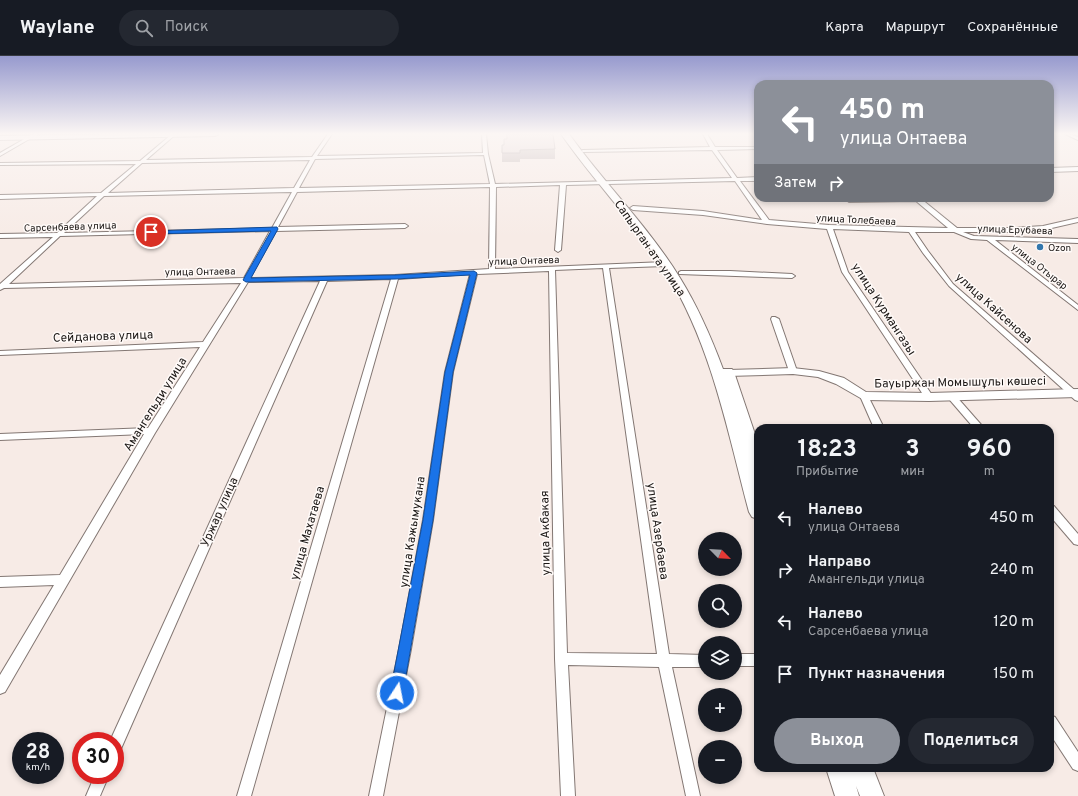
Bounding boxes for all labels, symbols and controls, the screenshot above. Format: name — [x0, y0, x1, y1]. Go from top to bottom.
search box — [119, 10, 399, 46]
text: Waylane — [20, 16, 95, 40]
icon: search — [133, 17, 155, 39]
text: Поиск — [165, 18, 209, 37]
text: Карта — [825, 19, 864, 36]
text: Маршрут — [886, 19, 945, 36]
text: Сохранённые — [967, 19, 1058, 36]
text: 450 m — [840, 93, 925, 129]
icon: left — [774, 96, 826, 148]
text: улица Онтаева — [840, 128, 967, 151]
icon: right — [825, 172, 847, 194]
text: Затем — [774, 174, 817, 193]
street label: Сапырган ата улица — [610, 197, 689, 300]
street label: улица Толебаева — [816, 212, 896, 229]
pin — [134, 215, 168, 249]
street label: Сарсенбаева улица — [24, 219, 117, 236]
icon: arrive — [140, 221, 162, 243]
street label: улица Ерубаева — [977, 223, 1053, 238]
street label: улица Отырар — [1008, 241, 1070, 293]
marker: Ozon — [1035, 242, 1045, 252]
place label: Ozon — [1048, 242, 1071, 255]
street label: улица Онтаева — [488, 254, 560, 269]
street label: улица Курмангазы — [847, 260, 919, 359]
street label: улица Онтаева — [165, 265, 235, 280]
street label: улица Кайсенова — [951, 270, 1035, 348]
street label: Сейданова улица — [53, 327, 153, 347]
street label: Амангельди улица — [121, 355, 191, 454]
street label: Бауыржан Момышұлы көшесі — [874, 374, 1046, 392]
text: 18:23 — [797, 435, 857, 465]
text: 3 — [905, 435, 920, 465]
text: 960 — [967, 435, 1012, 465]
text: Прибытие — [796, 464, 858, 480]
text: мин — [900, 464, 925, 480]
text: m — [984, 464, 995, 480]
street label: Уржар улица — [197, 475, 242, 550]
street label: улица Кажымукана — [396, 475, 430, 589]
street label: улица Азербаева — [642, 482, 672, 581]
street label: улица Махатаева — [287, 484, 329, 582]
street label: улица Акбакая — [537, 490, 555, 576]
text: Налево — [808, 501, 863, 520]
icon: left — [774, 507, 796, 529]
text: 450 m — [990, 509, 1034, 528]
text: улица Онтаева — [808, 520, 900, 536]
north arrow — [698, 532, 742, 576]
map controls — [698, 532, 742, 784]
text: Направо — [808, 553, 871, 572]
icon: right — [774, 559, 796, 581]
text: 240 m — [990, 561, 1034, 580]
text: Амангельди улица — [808, 572, 925, 588]
button: search — [698, 584, 742, 628]
text: Налево — [808, 605, 863, 624]
icon: left — [774, 611, 796, 633]
text: 120 m — [993, 613, 1034, 632]
text: Сарсенбаева улица — [808, 624, 928, 640]
button: layers — [698, 636, 742, 680]
icon: arrive — [774, 663, 796, 685]
text: Пункт назначения — [808, 665, 945, 684]
text: 150 m — [993, 665, 1034, 684]
position arrow — [376, 672, 418, 714]
button: + — [698, 688, 742, 732]
button: Выход — [774, 718, 900, 764]
button: Поделиться — [908, 718, 1034, 764]
speed limit sign: 30 — [72, 732, 124, 784]
text: 28 — [26, 740, 50, 766]
button: − — [698, 740, 742, 784]
text: km/h — [26, 761, 50, 774]

